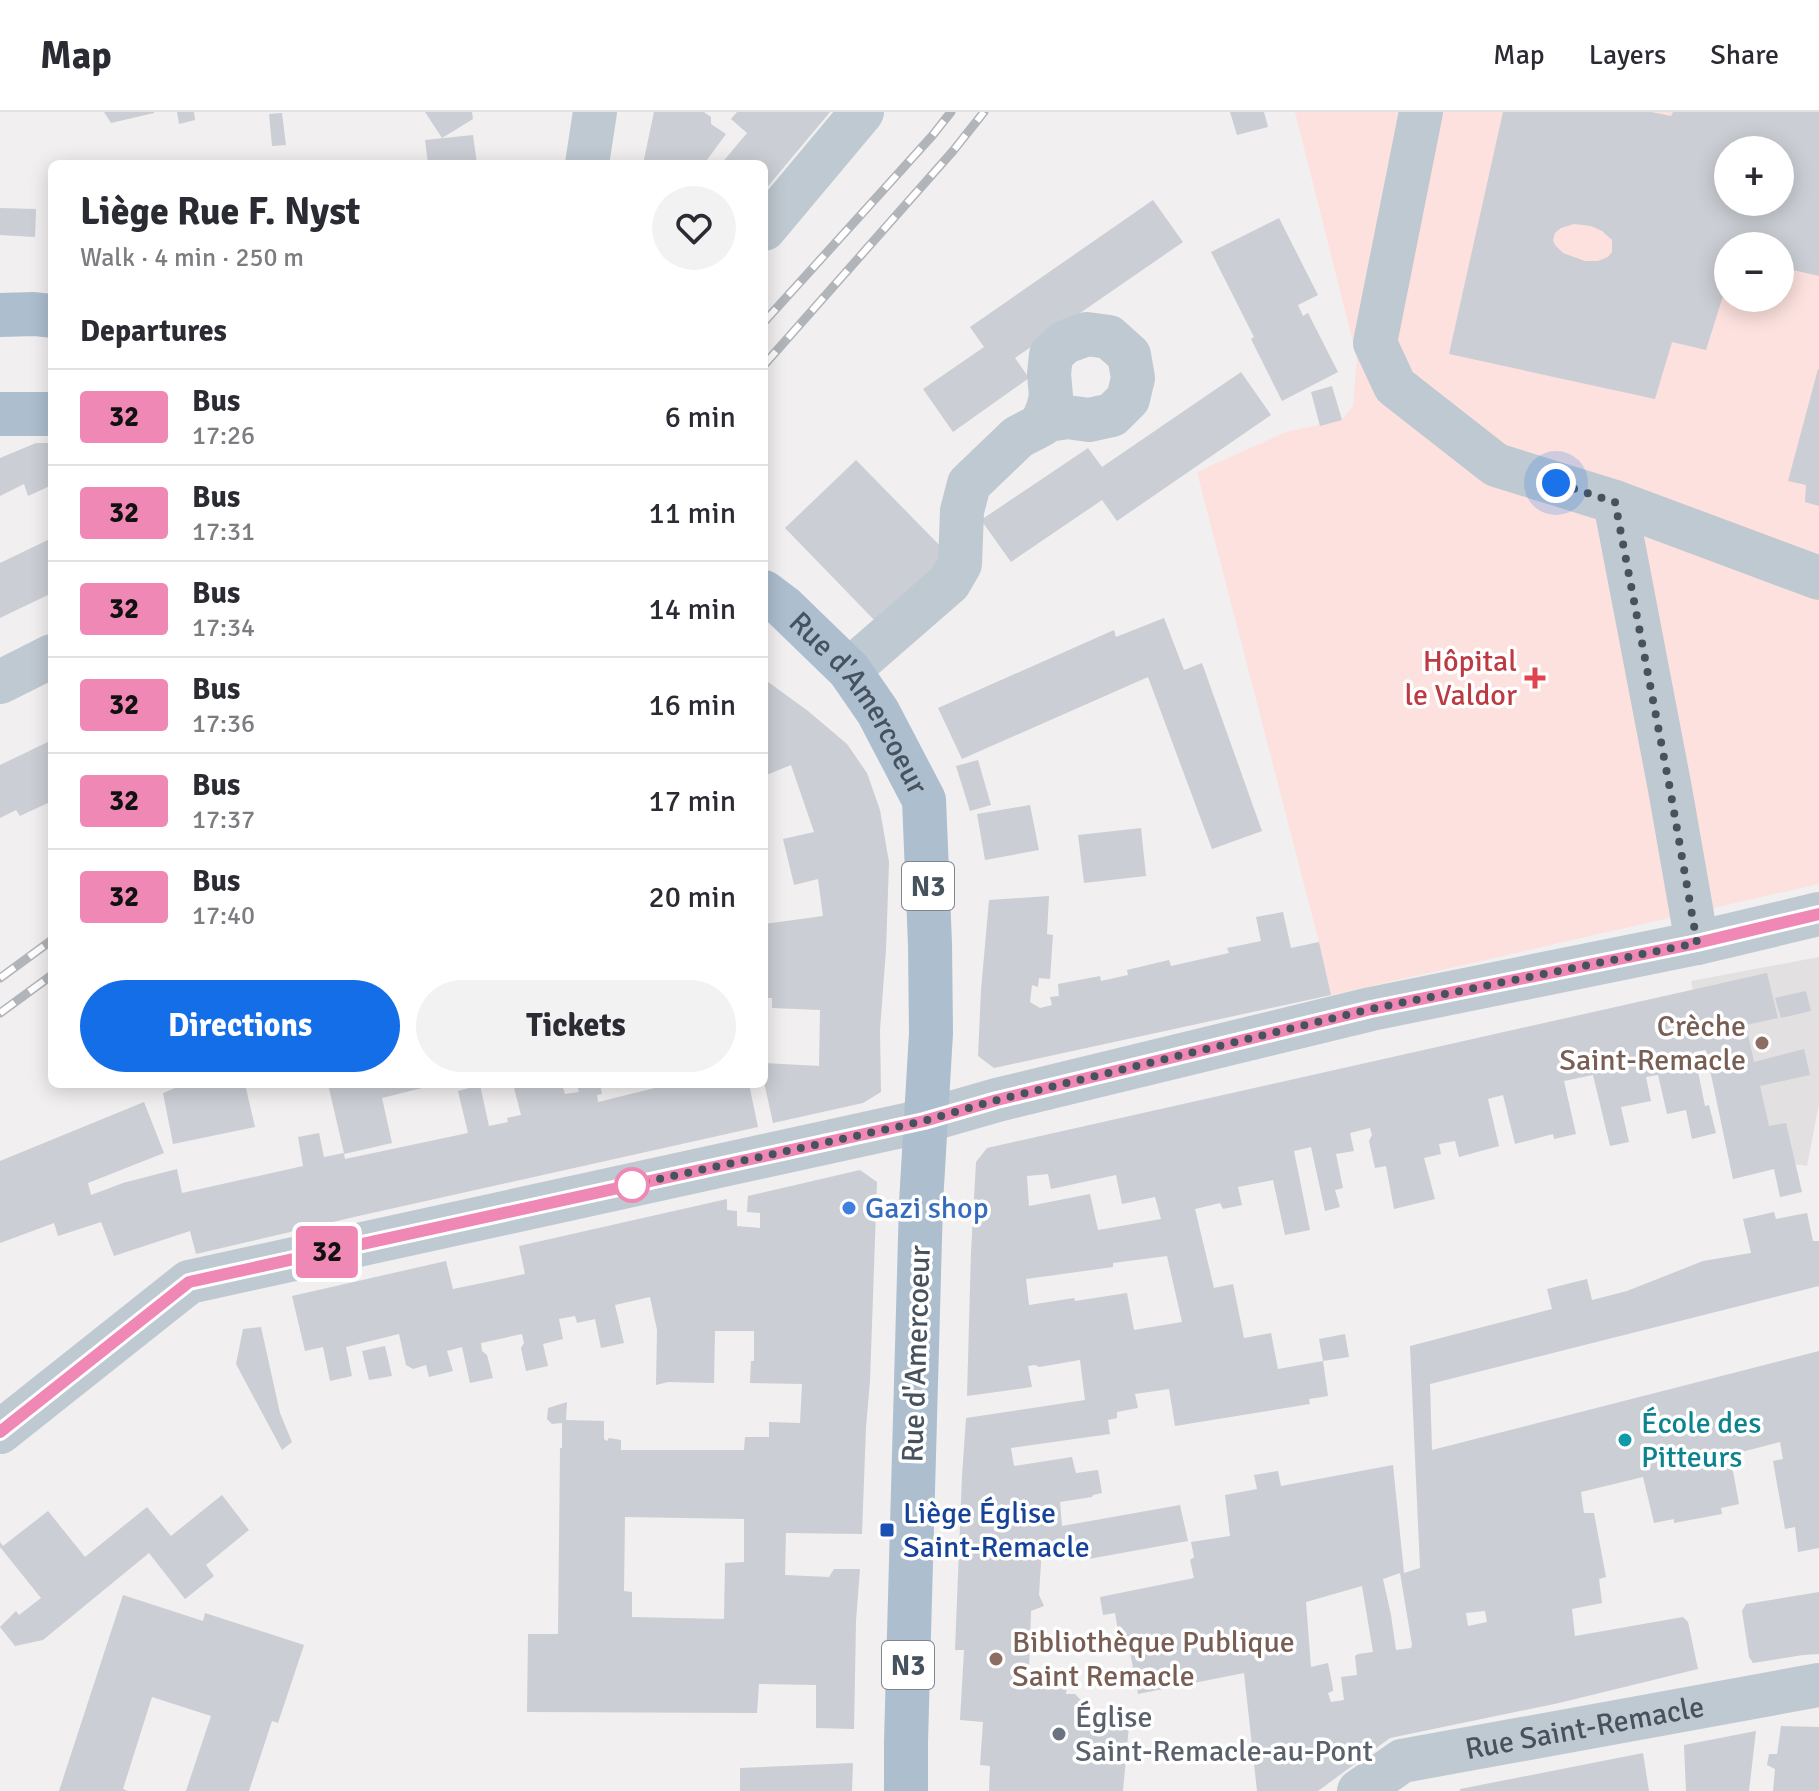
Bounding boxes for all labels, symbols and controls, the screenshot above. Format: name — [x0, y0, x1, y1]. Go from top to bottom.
text: Map — [40, 32, 112, 79]
text: Map — [1493, 38, 1545, 72]
text: Layers — [1589, 38, 1666, 72]
text: Share — [1710, 38, 1779, 72]
map controls — [1714, 136, 1794, 312]
button: + — [1714, 136, 1794, 216]
button: heart — [652, 186, 736, 270]
text: Liège Rue F. Nyst — [80, 188, 360, 235]
button: − — [1714, 232, 1794, 312]
text: Walk · 4 min · 250 m — [80, 242, 304, 274]
text: Departures — [80, 313, 227, 350]
text: Bus — [192, 383, 240, 420]
text: 6 min — [665, 399, 736, 436]
text: 32 — [109, 400, 139, 434]
text: 17:26 — [192, 420, 255, 452]
your location — [1536, 463, 1576, 503]
text: Bus — [192, 479, 240, 516]
text: 11 min — [649, 495, 736, 532]
text: 32 — [109, 496, 139, 530]
text: 17:31 — [192, 516, 255, 548]
text: Bus — [192, 575, 240, 612]
text: 14 min — [649, 591, 736, 628]
text: 32 — [109, 592, 139, 626]
street label: Rue d'Amercoeur — [781, 604, 936, 801]
text: 17:34 — [192, 612, 255, 644]
place label: Hôpital le Valdor — [1404, 643, 1517, 714]
marker: Hôpital le Valdor — [1524, 667, 1546, 689]
text: Bus — [192, 671, 240, 708]
text: 16 min — [649, 687, 736, 724]
text: 32 — [109, 688, 139, 722]
text: 17:36 — [192, 708, 255, 740]
text: Bus — [192, 767, 240, 804]
text: 17 min — [649, 783, 736, 820]
text: 32 — [109, 784, 139, 818]
text: 17:37 — [192, 804, 255, 836]
road number: N3 — [902, 862, 954, 910]
text: Bus — [192, 863, 240, 900]
text: 20 min — [649, 879, 736, 916]
text: 32 — [109, 880, 139, 914]
text: 17:40 — [192, 900, 255, 932]
button: Directions — [80, 980, 400, 1072]
button: Tickets — [416, 980, 736, 1072]
place label: Crèche Saint-Remacle — [1559, 1008, 1746, 1079]
marker: Crèche Saint-Remacle — [1753, 1034, 1771, 1052]
unlabelled marker — [615, 1168, 649, 1202]
place label: Gazi shop — [865, 1190, 989, 1227]
marker: Gazi shop — [840, 1199, 858, 1217]
line badge: 32 — [291, 1226, 363, 1278]
text: 32 — [312, 1235, 342, 1269]
street label: Rue d'Amercoeur — [894, 1245, 939, 1463]
place label: École des Pitteurs — [1641, 1405, 1761, 1476]
marker: École des Pitteurs — [1616, 1431, 1634, 1449]
place label: Liège Église Saint-Remacle — [903, 1495, 1090, 1566]
marker: Liège Église Saint-Remacle — [878, 1521, 896, 1539]
place label: Bibliothèque Publique Saint Remacle — [1012, 1624, 1295, 1695]
road number: N3 — [882, 1641, 934, 1689]
marker: Bibliothèque Publique Saint Remacle — [987, 1650, 1005, 1668]
street label: Rue Saint-Remacle — [1462, 1688, 1707, 1768]
place label: Église Saint-Remacle-au-Pont — [1075, 1699, 1373, 1770]
marker: Église Saint-Remacle-au-Pont — [1050, 1725, 1068, 1743]

